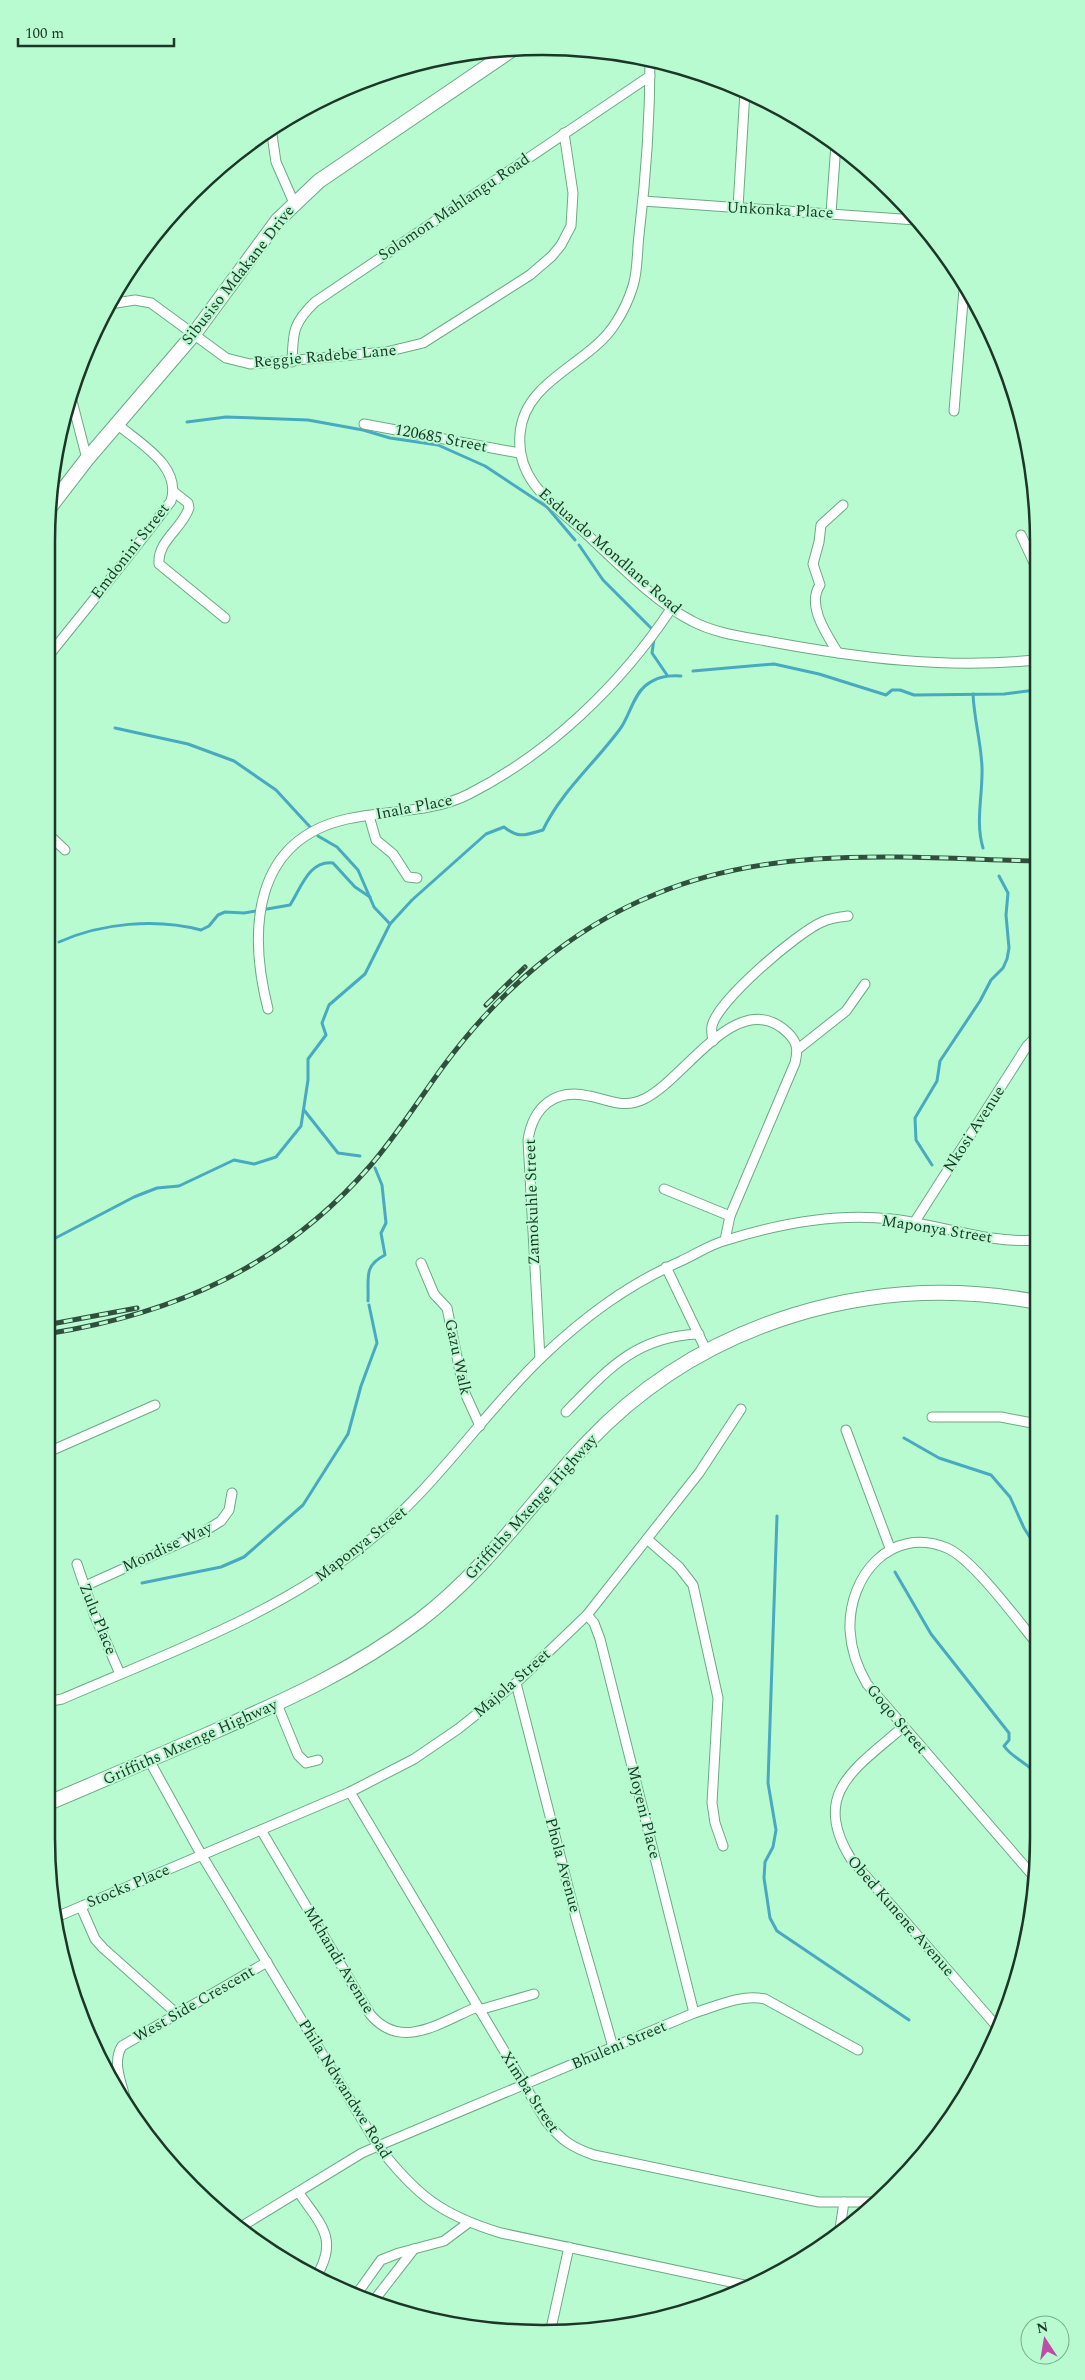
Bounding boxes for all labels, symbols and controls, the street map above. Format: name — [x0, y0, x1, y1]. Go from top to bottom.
scale bar — [18, 15, 174, 47]
text: 100 m — [25, 22, 64, 45]
street label: Solomon Mahlangu Road — [373, 147, 535, 267]
street label: Unkonka Place — [726, 195, 834, 225]
street label: Sibusiso Mdakane Drive — [176, 200, 300, 350]
street label: Reggie Radebe Lane — [253, 338, 397, 374]
street label: 120685 Street — [393, 417, 490, 459]
street label: Esduardo Mondlane Road — [533, 482, 687, 620]
street label: Emdonini Street — [85, 498, 175, 604]
street label: Inala Place — [373, 788, 455, 826]
street label: Nkosi Avenue — [937, 1081, 1011, 1177]
street label: Zamokuhle Street — [518, 1138, 546, 1265]
street label: Maponya Street — [880, 1208, 994, 1250]
street label: Gazu Walk — [438, 1317, 478, 1397]
street label: Griffiths Mxenge Highway — [459, 1428, 604, 1585]
street label: Maponya Street — [310, 1500, 413, 1588]
street label: Mondise Way — [118, 1515, 217, 1578]
street label: Zulu Place — [73, 1580, 123, 1658]
street label: Majola Street — [468, 1642, 556, 1723]
street label: Goqo Street — [861, 1679, 934, 1759]
street label: Griffiths Mxenge Highway — [99, 1692, 282, 1791]
street label: Moyeni Place — [621, 1763, 667, 1861]
street label: Phola Avenue — [539, 1815, 587, 1915]
street label: Obed Kunene Avenue — [842, 1850, 960, 1982]
street label: Stocks Place — [83, 1858, 173, 1914]
street label: Mkhandi Avenue — [297, 1902, 381, 2018]
street label: West Side Crescent — [129, 1959, 259, 2049]
street label: Phila Ndwandwe Road — [292, 2014, 398, 2164]
street label: Bhuleni Street — [568, 2014, 671, 2076]
street label: Ximba Street — [495, 2046, 566, 2138]
north arrow — [1020, 2315, 1070, 2365]
text: N — [1035, 2316, 1050, 2339]

